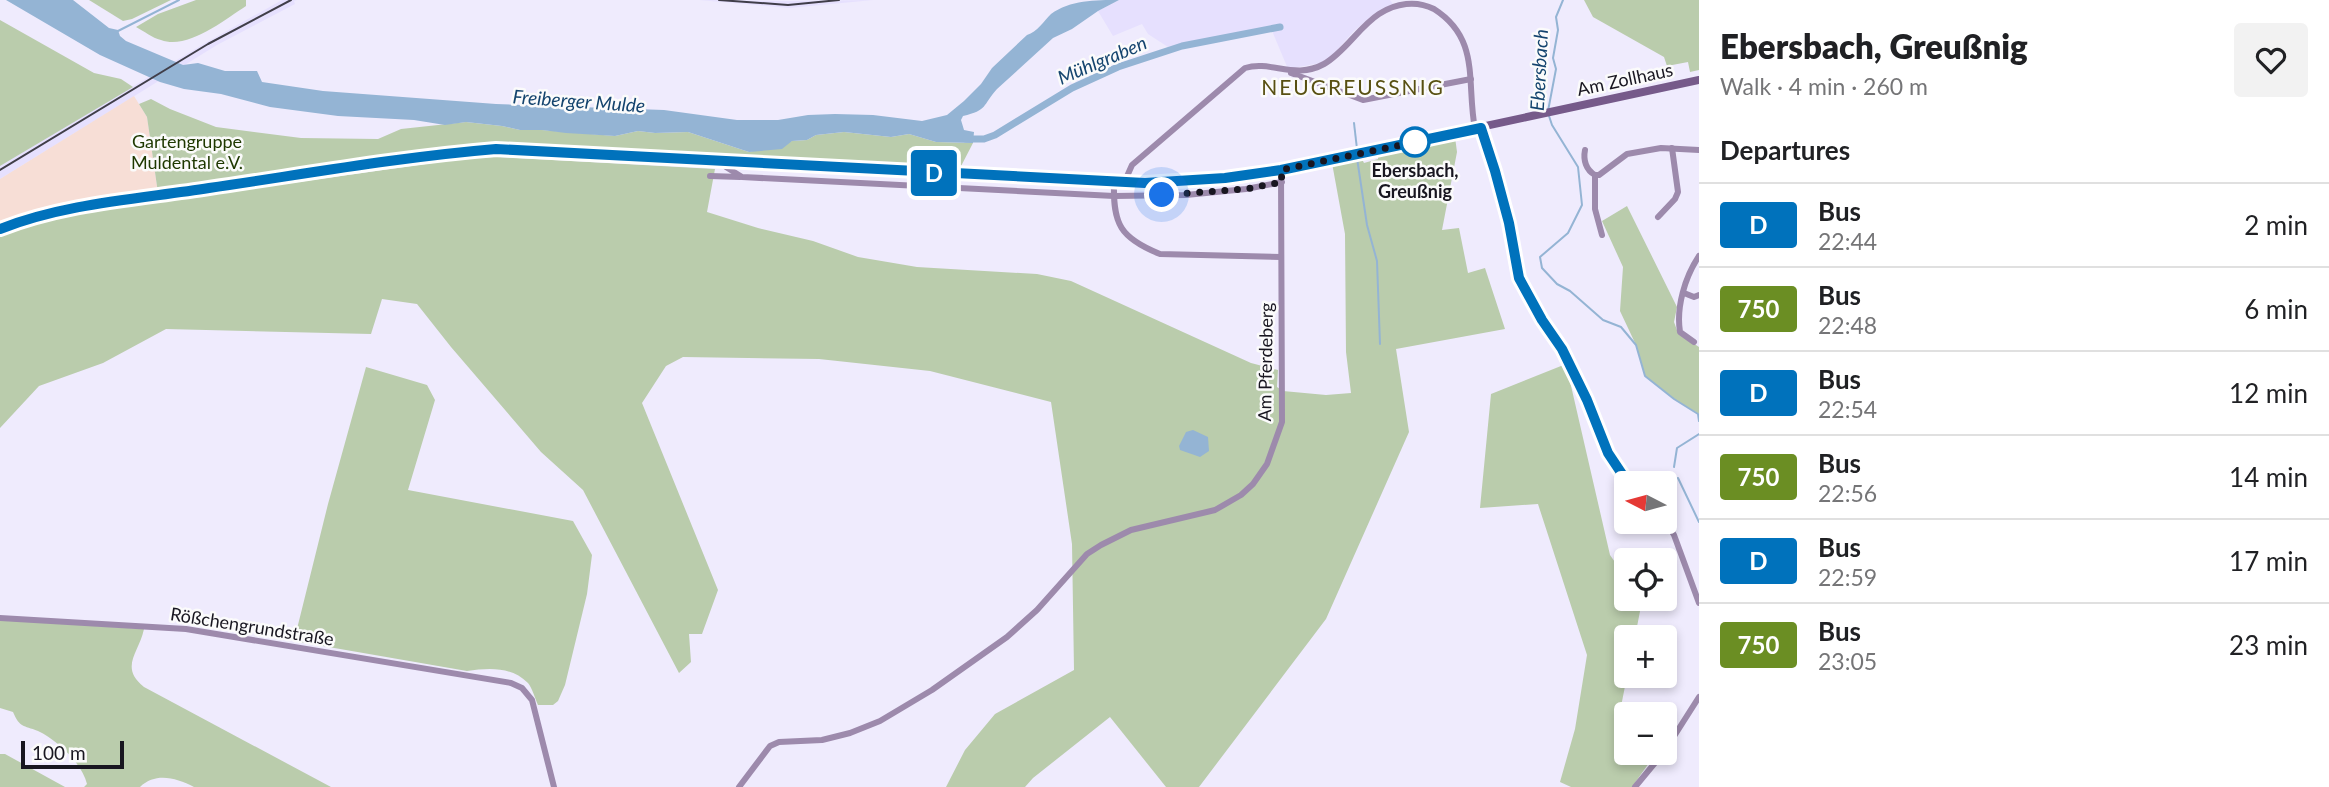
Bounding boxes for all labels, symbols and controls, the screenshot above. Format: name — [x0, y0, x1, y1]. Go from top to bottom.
button: heart — [2234, 23, 2308, 97]
text: Ebersbach, Greußnig — [1720, 26, 2028, 66]
water label: Ebersbach — [1525, 29, 1552, 111]
water label: Mühlgraben — [1054, 30, 1150, 89]
street label: Am Zollhaus — [1575, 58, 1675, 100]
text: Walk · 4 min · 260 m — [1720, 72, 1928, 100]
district label: NEUGREUSSNIG — [1261, 74, 1445, 99]
water label: Freiberger Mulde — [512, 84, 646, 117]
marker: Ebersbach, Greußnig — [1400, 127, 1430, 157]
park label: Gartengruppe Muldental e.V. — [131, 130, 243, 173]
text: Departures — [1720, 134, 1850, 166]
line badge: D — [911, 150, 957, 196]
text: D — [925, 158, 943, 187]
place label: Ebersbach, Greußnig — [1371, 159, 1459, 202]
your location — [1144, 177, 1179, 212]
text: Bus — [1818, 195, 1861, 227]
text: 2 min — [2244, 209, 2308, 241]
text: D — [1749, 210, 1768, 239]
text: 22:44 — [1818, 227, 1877, 255]
text: Bus — [1818, 279, 1861, 311]
text: 6 min — [2244, 293, 2308, 325]
text: 750 — [1738, 294, 1779, 323]
street label: Am Pferdeberg — [1253, 302, 1277, 422]
text: 22:48 — [1818, 311, 1877, 339]
text: Bus — [1818, 363, 1861, 395]
text: 12 min — [2229, 377, 2308, 409]
text: D — [1749, 378, 1768, 407]
text: 22:54 — [1818, 395, 1877, 423]
text: Bus — [1818, 447, 1861, 479]
text: 14 min — [2229, 461, 2308, 493]
text: 750 — [1738, 462, 1779, 491]
north arrow — [1614, 471, 1676, 534]
map controls — [1614, 471, 1677, 765]
text: 22:56 — [1818, 479, 1877, 507]
text: Bus — [1818, 531, 1861, 563]
text: 17 min — [2229, 545, 2308, 577]
text: D — [1749, 546, 1768, 575]
button: locate — [1614, 548, 1677, 611]
text: 22:59 — [1818, 563, 1877, 591]
street label: Rößchengrundstraße — [169, 602, 335, 650]
text: Bus — [1818, 615, 1861, 647]
button: + — [1614, 625, 1677, 688]
text: 23 min — [2229, 629, 2308, 661]
text: 750 — [1738, 630, 1779, 659]
text: 23:05 — [1818, 647, 1877, 675]
button: − — [1614, 702, 1677, 765]
scale bar — [21, 738, 124, 770]
text: 100 m — [32, 741, 86, 764]

